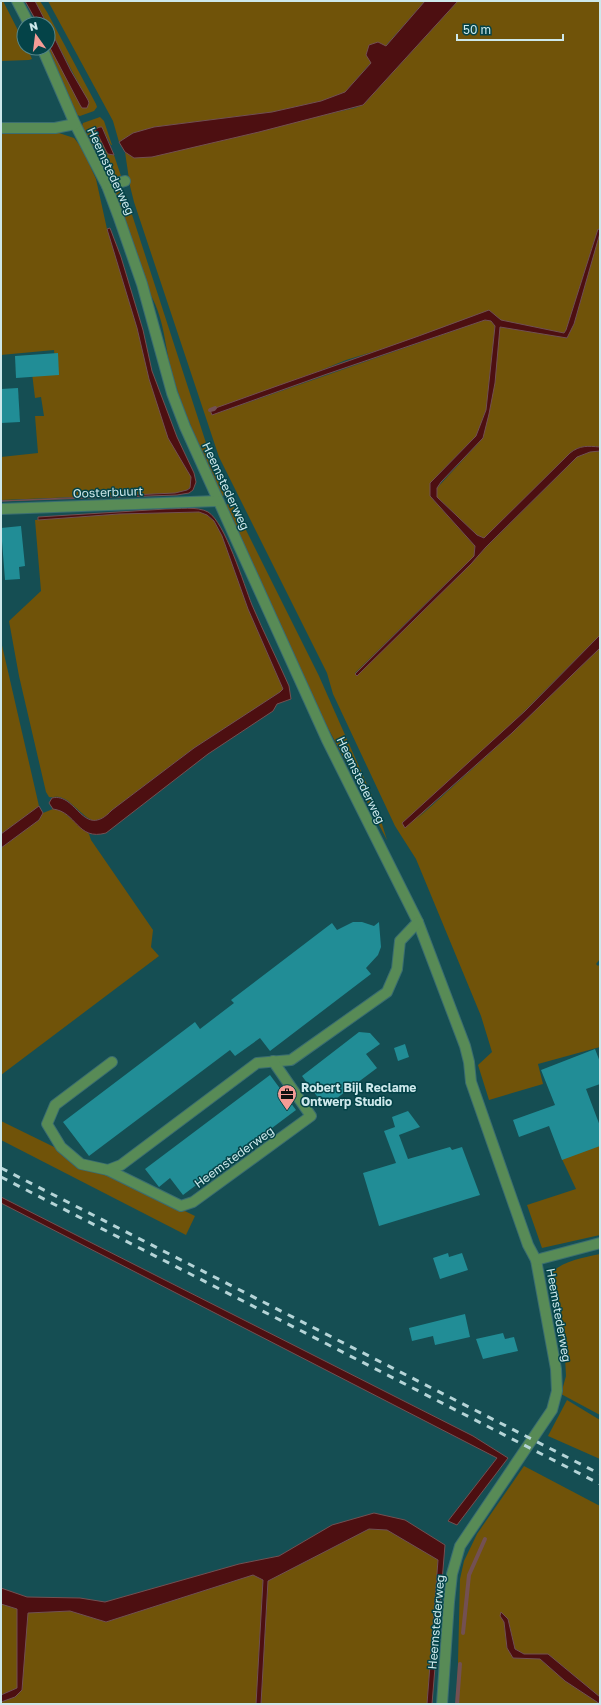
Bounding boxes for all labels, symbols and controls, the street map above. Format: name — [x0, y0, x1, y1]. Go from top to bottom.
north arrow — [16, 16, 56, 56]
scale bar — [457, 16, 563, 42]
text: N — [28, 18, 39, 33]
text: 50 m — [463, 22, 491, 37]
street label: Heemstederweg — [84, 125, 138, 217]
street label: Heemstederweg — [199, 440, 253, 532]
street label: Oosterbuurt — [73, 483, 144, 501]
street label: Heemstederweg — [333, 734, 389, 826]
place label: Robert Bijl Reclame Ontwerp Studio — [301, 1080, 416, 1109]
office icon: Robert Bijl Reclame Ontwerp Studio — [276, 1083, 298, 1111]
street label: Heemstederweg — [191, 1123, 277, 1191]
street label: Heemstederweg — [543, 1267, 575, 1363]
street label: Heemstederweg — [424, 1574, 448, 1670]

